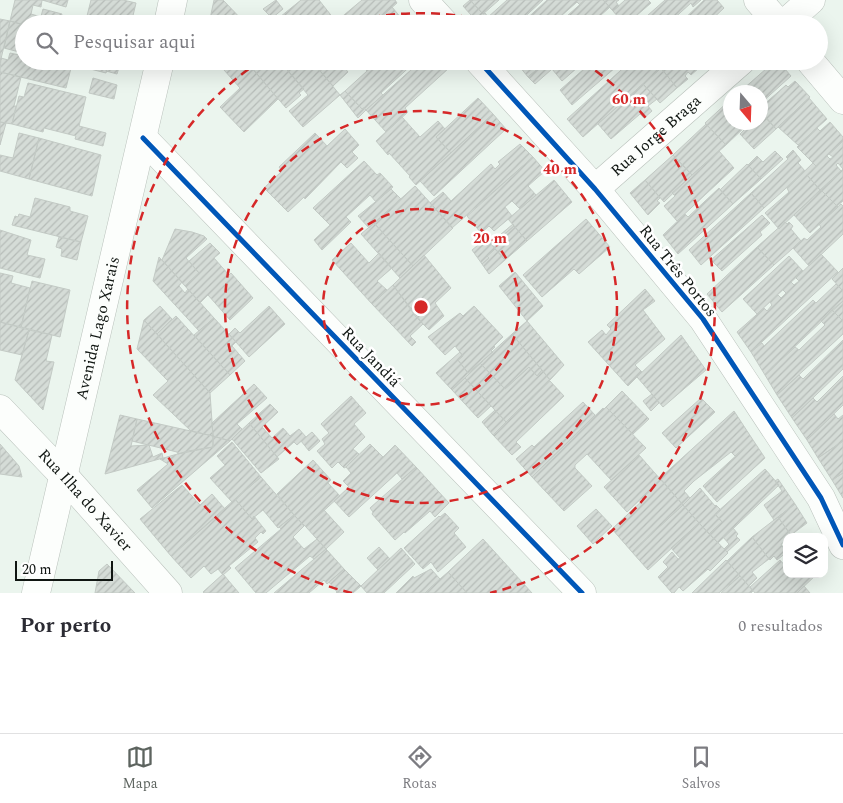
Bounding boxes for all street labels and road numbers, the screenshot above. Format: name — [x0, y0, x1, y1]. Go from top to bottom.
street label: Rua Jorge Braga — [605, 89, 707, 182]
street label: Rua Três Portos — [633, 220, 723, 322]
street label: Avenida Lago Xarais — [69, 254, 126, 402]
street label: Rua Jandiá — [336, 321, 406, 393]
street label: Rua Ilha do Xavier — [32, 444, 138, 557]

